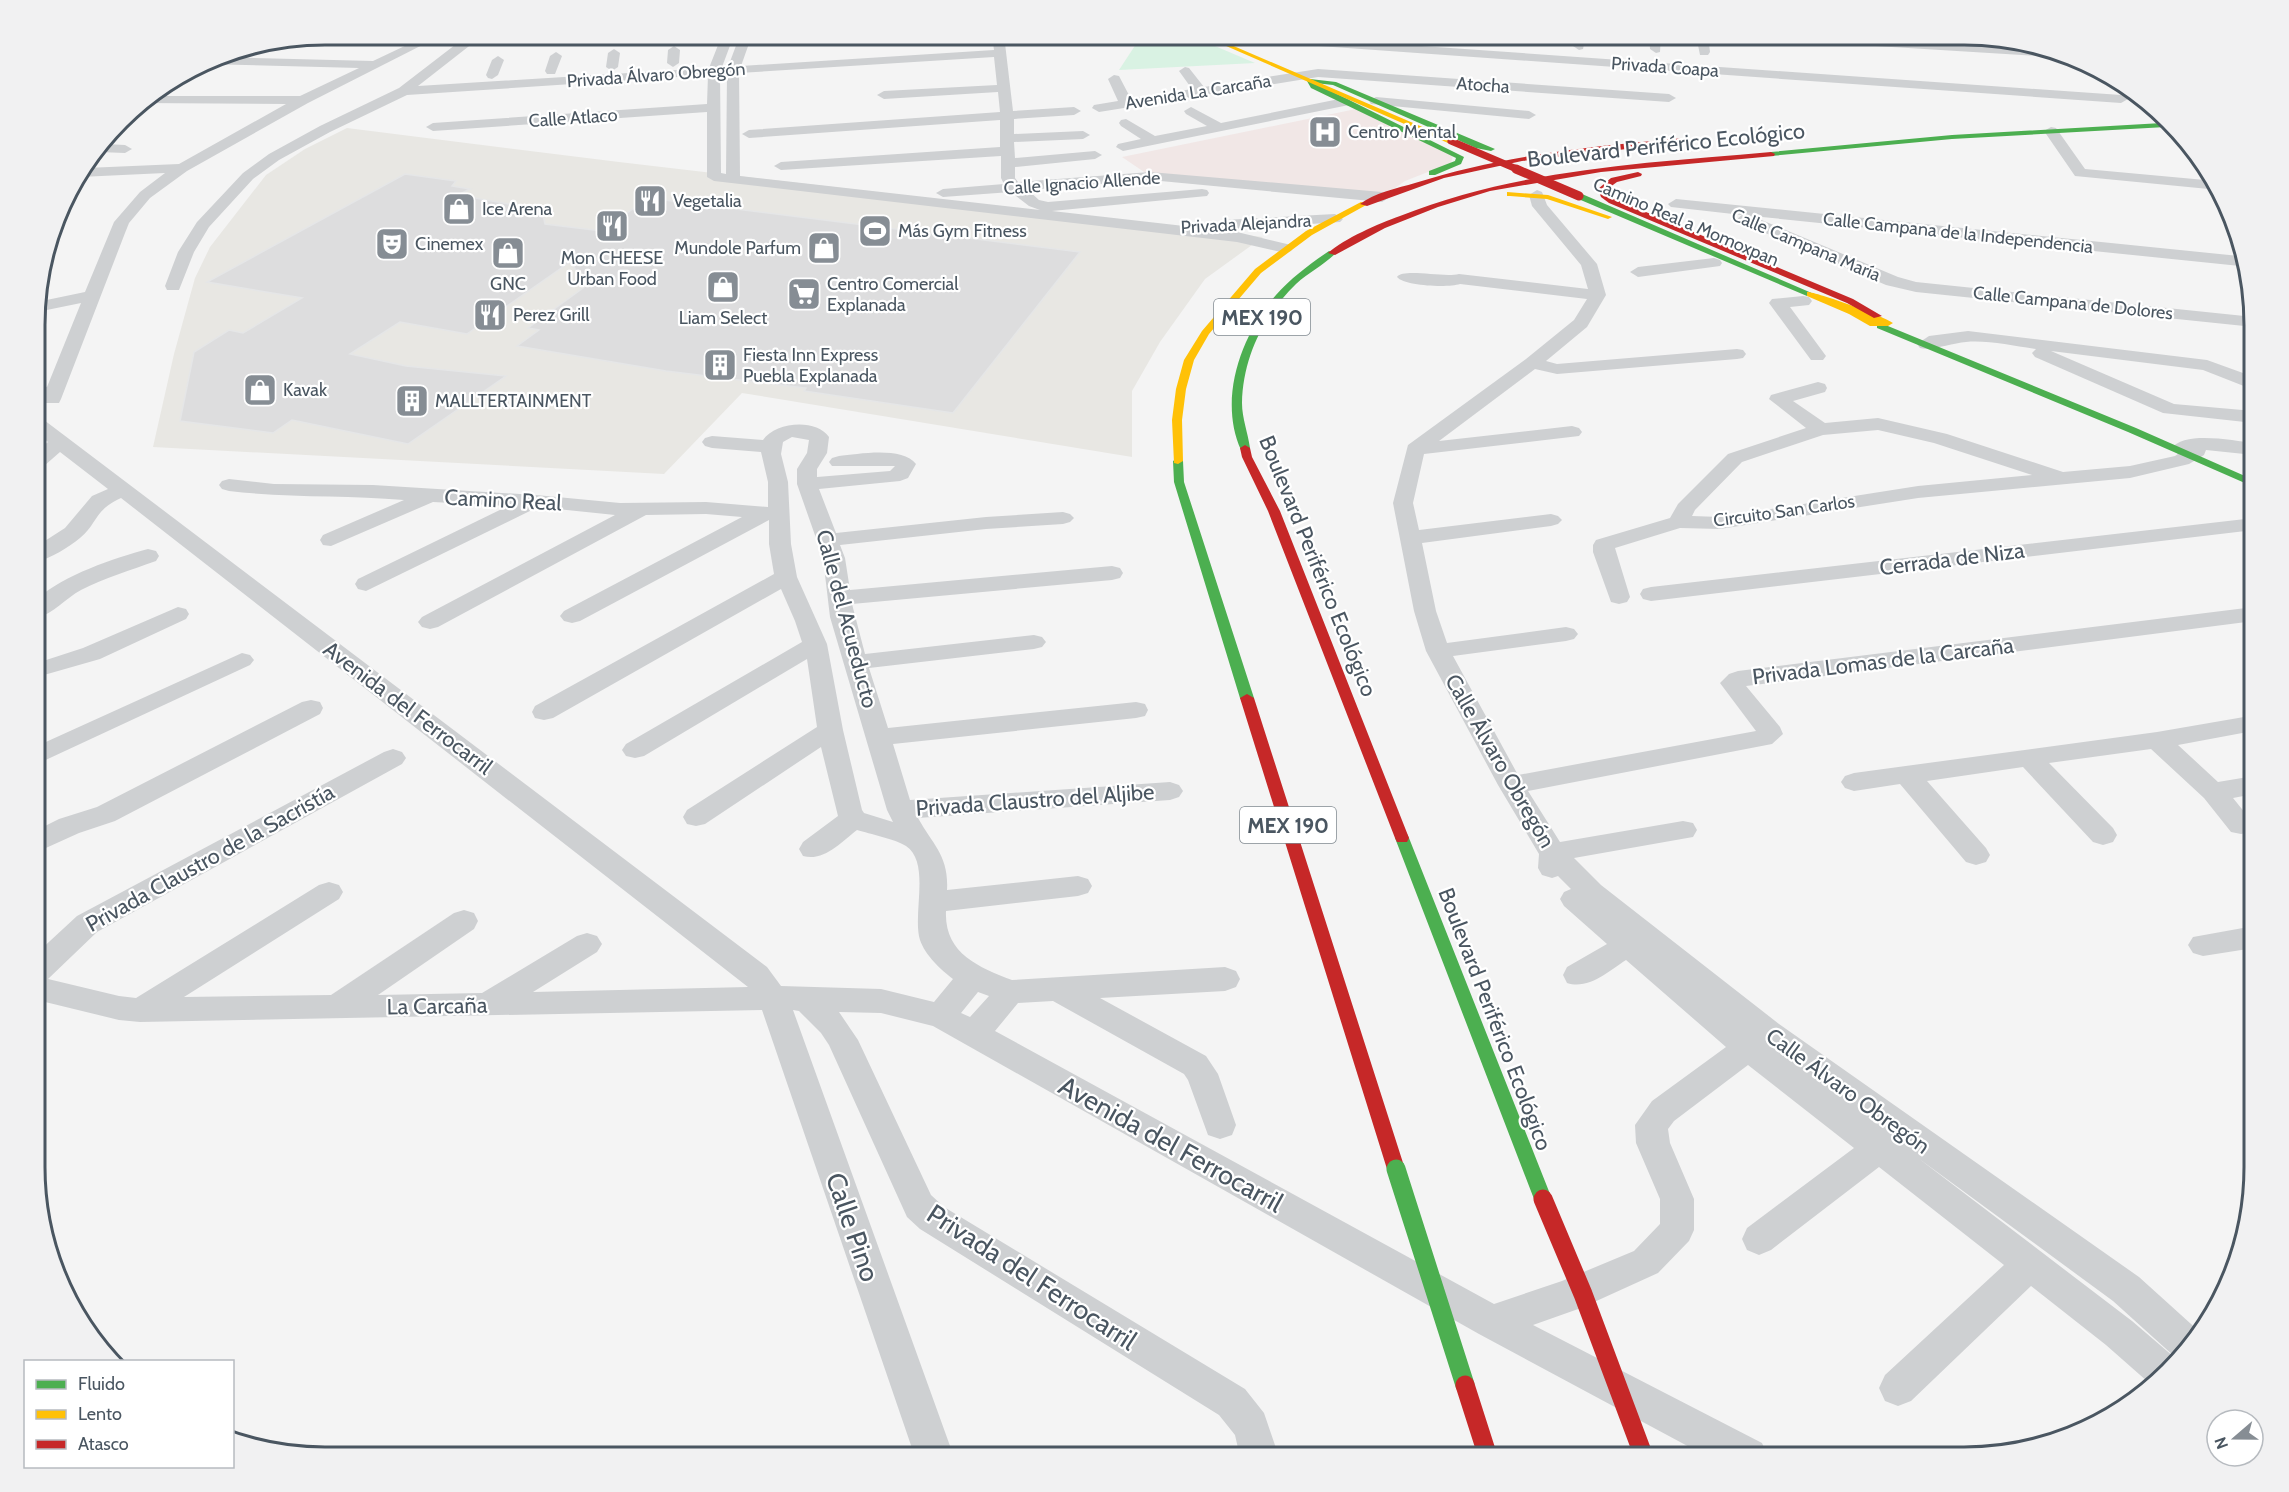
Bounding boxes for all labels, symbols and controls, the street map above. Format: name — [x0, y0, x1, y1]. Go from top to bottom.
street label: Privada Coapa — [1610, 52, 1720, 82]
street label: Privada Álvaro Obregón — [566, 58, 746, 92]
street label: Avenida La Carcaña — [1124, 70, 1273, 114]
street label: Atocha — [1456, 72, 1511, 98]
street label: Calle Atlaco — [528, 104, 618, 132]
hospital icon: Centro Mental — [1307, 114, 1343, 150]
street label: Boulevard Periférico Ecológico — [1526, 117, 1806, 173]
place label: Centro Mental — [1348, 121, 1457, 143]
street label: Calle Ignacio Allende — [1003, 167, 1161, 199]
street label: Camino Real a Momoxpan — [1590, 173, 1782, 271]
restaurant icon: Vegetalia — [632, 183, 668, 219]
place label: Vegetalia — [673, 190, 742, 212]
shop icon: Ice Arena — [441, 191, 477, 227]
place label: Ice Arena — [482, 198, 552, 220]
street label: Calle Campana María — [1728, 204, 1884, 286]
restaurant icon: Mon CHEESE Urban Food — [594, 208, 630, 244]
street label: Calle Campana de la Independencia — [1822, 208, 2094, 258]
street label: Privada Alejandra — [1180, 210, 1312, 238]
sports icon: Más Gym Fitness — [857, 213, 893, 249]
place label: Más Gym Fitness — [898, 220, 1027, 242]
theatre icon: Cinemex — [374, 226, 410, 262]
shop icon: Mundole Parfum — [806, 230, 842, 266]
place label: Cinemex — [415, 233, 484, 255]
shop icon: GNC — [490, 235, 526, 271]
place label: Mundole Parfum — [674, 237, 801, 259]
place label: Mon CHEESE Urban Food — [561, 247, 663, 290]
shop icon: Liam Select — [705, 269, 741, 305]
place label: GNC — [490, 273, 526, 295]
place label: Centro Comercial Explanada — [827, 273, 959, 316]
supermarket icon: Centro Comercial Explanada — [786, 276, 822, 312]
street label: Calle Campana de Dolores — [1972, 282, 2174, 324]
restaurant icon: Perez Grill — [472, 297, 508, 333]
road number: MEX 190 — [1214, 299, 1310, 335]
place label: Perez Grill — [513, 304, 590, 326]
place label: Liam Select — [679, 307, 767, 329]
place label: Fiesta Inn Express Puebla Explanada — [743, 344, 878, 387]
building icon: Fiesta Inn Express Puebla Explanada — [702, 347, 738, 383]
shop icon: Kavak — [242, 372, 278, 408]
place label: Kavak — [283, 379, 328, 401]
building icon: MALLTERTAINMENT — [394, 383, 430, 419]
place label: MALLTERTAINMENT — [435, 390, 592, 412]
street label: Boulevard Periférico Ecológico — [1253, 432, 1383, 700]
street label: Camino Real — [444, 483, 563, 517]
street label: Circuito San Carlos — [1712, 490, 1856, 532]
street label: Calle del Acueducto — [810, 527, 884, 711]
street label: Cerrada de Niza — [1878, 537, 2026, 581]
street label: Privada Lomas de la Carcaña — [1751, 632, 2016, 690]
street label: Avenida del Ferrocarril — [318, 636, 499, 781]
street label: Calle Álvaro Obregón — [1439, 669, 1561, 853]
street label: Privada Claustro de la Sacristía — [81, 778, 339, 938]
street label: Privada Claustro del Aljibe — [915, 778, 1155, 822]
road number: MEX 190 — [1240, 807, 1336, 843]
street label: Boulevard Periférico Ecológico — [1432, 884, 1558, 1154]
street label: La Carcaña — [386, 992, 488, 1020]
street label: Calle Álvaro Obregón — [1761, 1022, 1935, 1160]
street label: Avenida del Ferrocarril — [1053, 1069, 1289, 1220]
street label: Calle Pino — [819, 1168, 887, 1286]
street label: Privada del Ferrocarril — [921, 1197, 1144, 1357]
legend — [24, 1360, 234, 1468]
text: Fluido — [78, 1373, 125, 1395]
text: Lento — [78, 1403, 122, 1425]
north arrow — [2205, 1408, 2265, 1468]
text: Atasco — [78, 1433, 129, 1455]
text: N — [2211, 1434, 2232, 1452]

